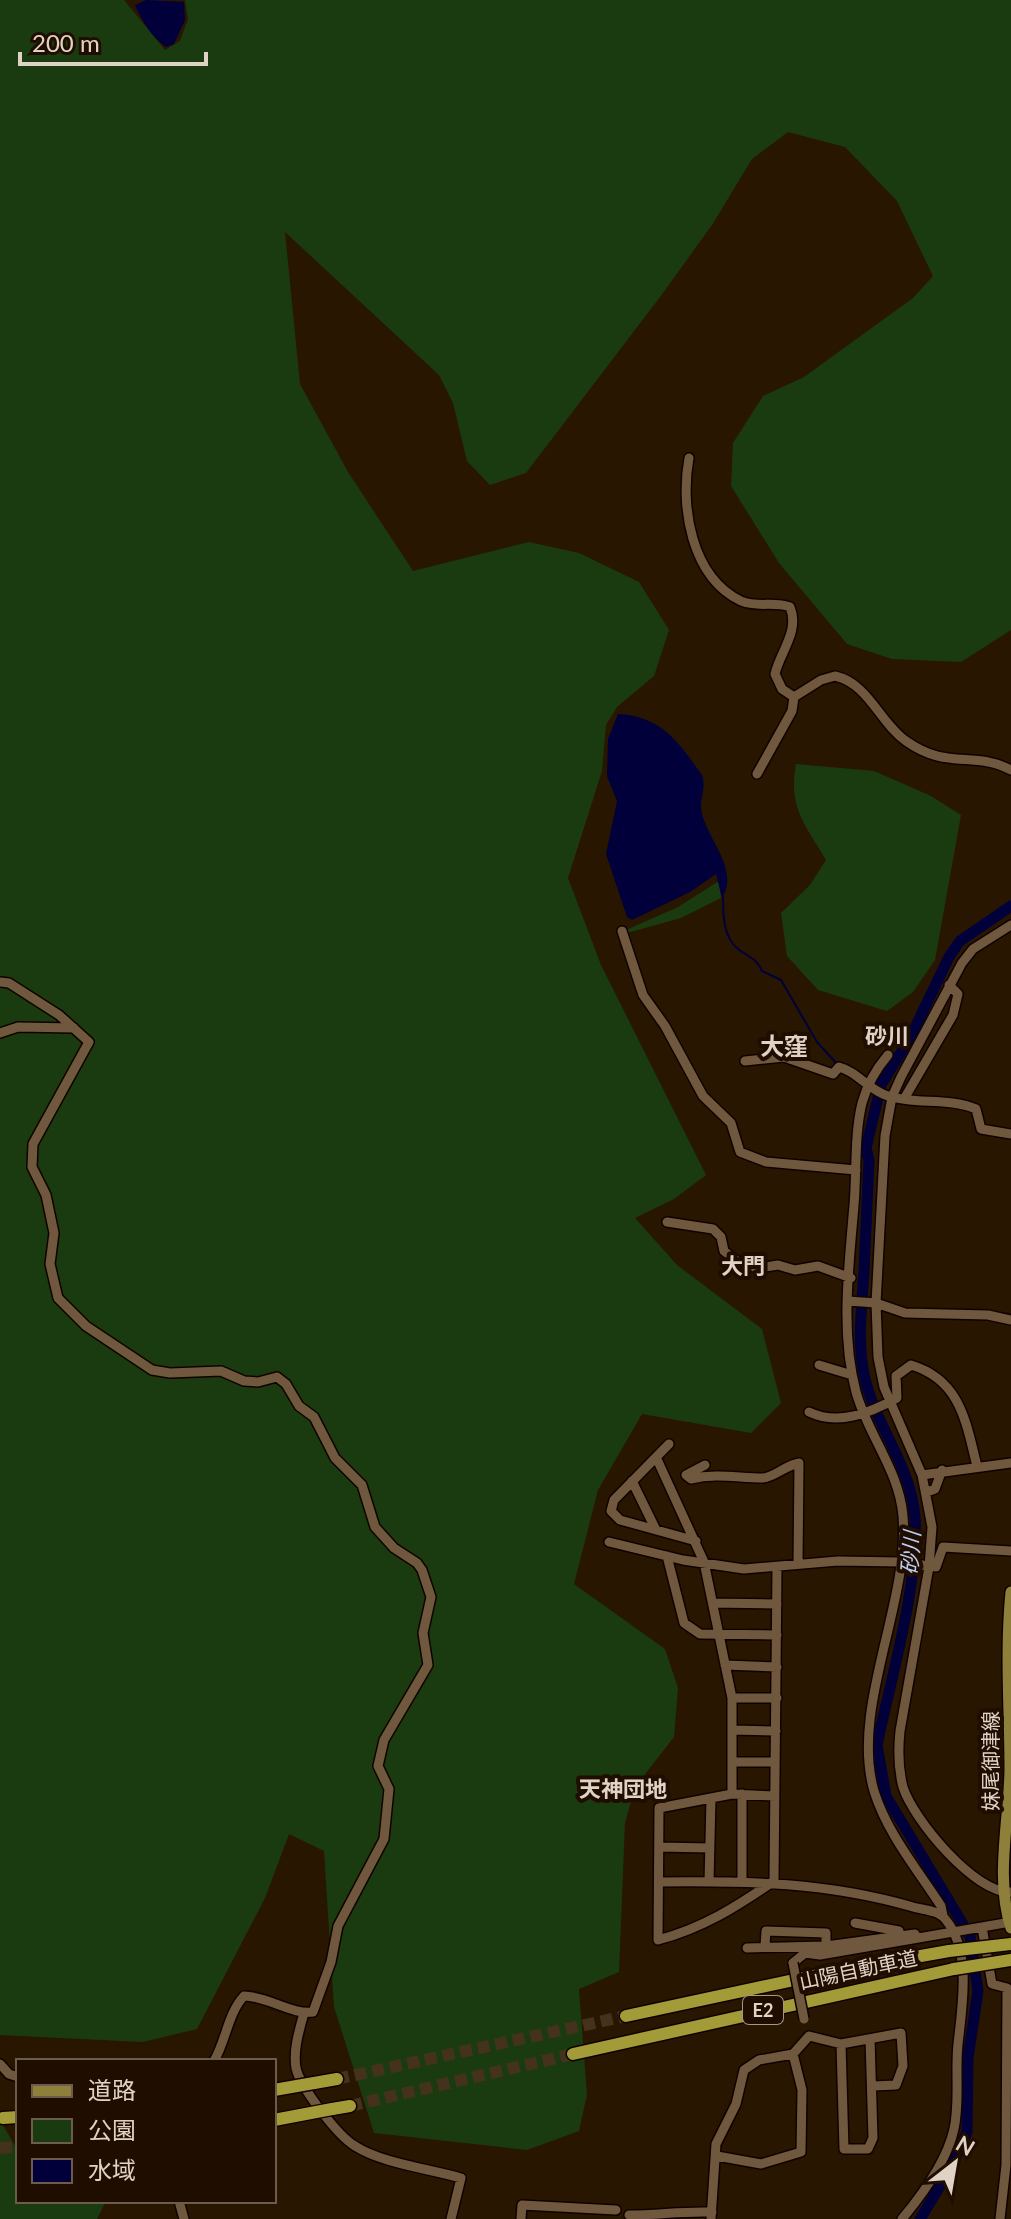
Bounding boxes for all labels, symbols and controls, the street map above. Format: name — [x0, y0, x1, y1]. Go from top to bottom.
scale bar — [20, 16, 206, 66]
text: 200 m — [32, 28, 100, 57]
district label: 砂川 — [865, 1022, 909, 1049]
district label: 大窪 — [760, 1031, 808, 1060]
district label: 大門 — [721, 1252, 765, 1279]
water label: 砂川 — [895, 1528, 925, 1576]
street label: 妹尾御津線 — [978, 1711, 1002, 1811]
district label: 天神団地 — [579, 1775, 667, 1802]
street label: 山陽自動車道 — [797, 1945, 919, 1993]
road number: E2 — [743, 1996, 783, 2024]
legend — [16, 2059, 276, 2203]
text: 道路 — [88, 2075, 136, 2104]
text: 公園 — [88, 2115, 136, 2144]
north arrow — [915, 2123, 995, 2203]
text: N — [951, 2129, 980, 2161]
text: 水域 — [88, 2155, 136, 2184]

